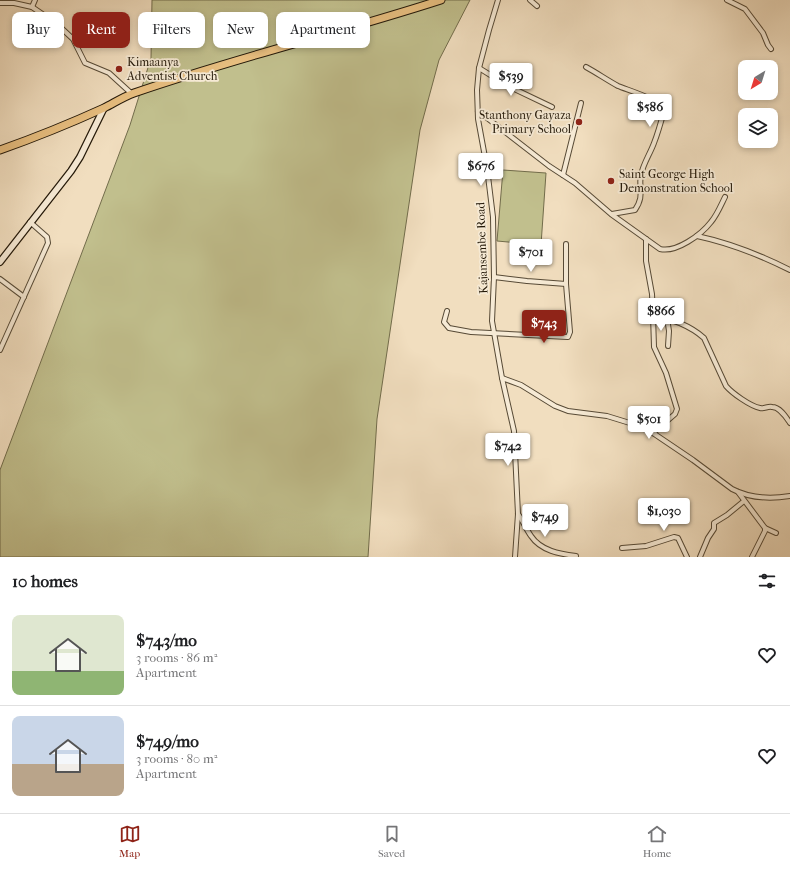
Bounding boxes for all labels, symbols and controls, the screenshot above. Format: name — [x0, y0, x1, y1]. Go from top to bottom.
chip: Buy — [12, 12, 64, 48]
chip: Rent — [72, 12, 130, 48]
chip: Filters — [138, 12, 205, 48]
chip: New — [213, 12, 268, 48]
chip: Apartment — [276, 12, 370, 48]
place label: Kimaanya Adventist Church — [126, 55, 218, 83]
north arrow — [738, 60, 778, 100]
map controls — [738, 60, 778, 148]
pin: $539 — [487, 63, 535, 97]
marker: Kimaanya Adventist Church — [114, 64, 124, 74]
text: $539 — [499, 68, 523, 83]
pin: $586 — [626, 94, 674, 128]
text: $586 — [637, 99, 663, 114]
place label: Stanthony Gayaza Primary School — [479, 108, 572, 136]
button: layers — [738, 108, 778, 148]
marker: Stanthony Gayaza Primary School — [574, 117, 584, 127]
pin: $676 — [457, 153, 505, 187]
text: $676 — [467, 158, 495, 173]
place label: Saint George High Demonstration School — [619, 167, 734, 195]
marker: Saint George High Demonstration School — [606, 176, 616, 186]
street label: Kajansembe Road — [473, 201, 491, 294]
pin: $701 — [507, 239, 555, 273]
text: $701 — [518, 244, 544, 259]
pin: $866 — [637, 298, 685, 332]
text: $866 — [647, 303, 675, 318]
pin: $743 — [520, 310, 568, 344]
text: $743 — [531, 315, 557, 330]
pin: $501 — [625, 406, 673, 440]
text: $501 — [637, 411, 661, 426]
pin: $742 — [484, 433, 532, 467]
text: $742 — [494, 438, 522, 453]
pin: $1,030 — [631, 498, 697, 532]
text: $1,030 — [647, 503, 681, 518]
pin: $749 — [521, 504, 569, 538]
text: $749 — [531, 509, 559, 524]
icon: filters — [756, 570, 778, 592]
text: 10 homes — [12, 571, 78, 591]
text: $743/mo — [136, 630, 197, 650]
icon: home — [44, 631, 92, 679]
icon: heart — [756, 644, 778, 666]
text: 3 rooms · 86 m² — [136, 650, 217, 665]
text: Apartment — [136, 665, 197, 680]
text: $749/mo — [136, 731, 199, 751]
icon: home — [44, 732, 92, 780]
icon: heart — [756, 745, 778, 767]
text: 3 rooms · 80 m² — [136, 751, 217, 766]
text: Apartment — [136, 766, 197, 781]
tab: Map — [119, 823, 141, 860]
tab: Saved — [378, 823, 405, 860]
tab: Home — [643, 823, 671, 860]

